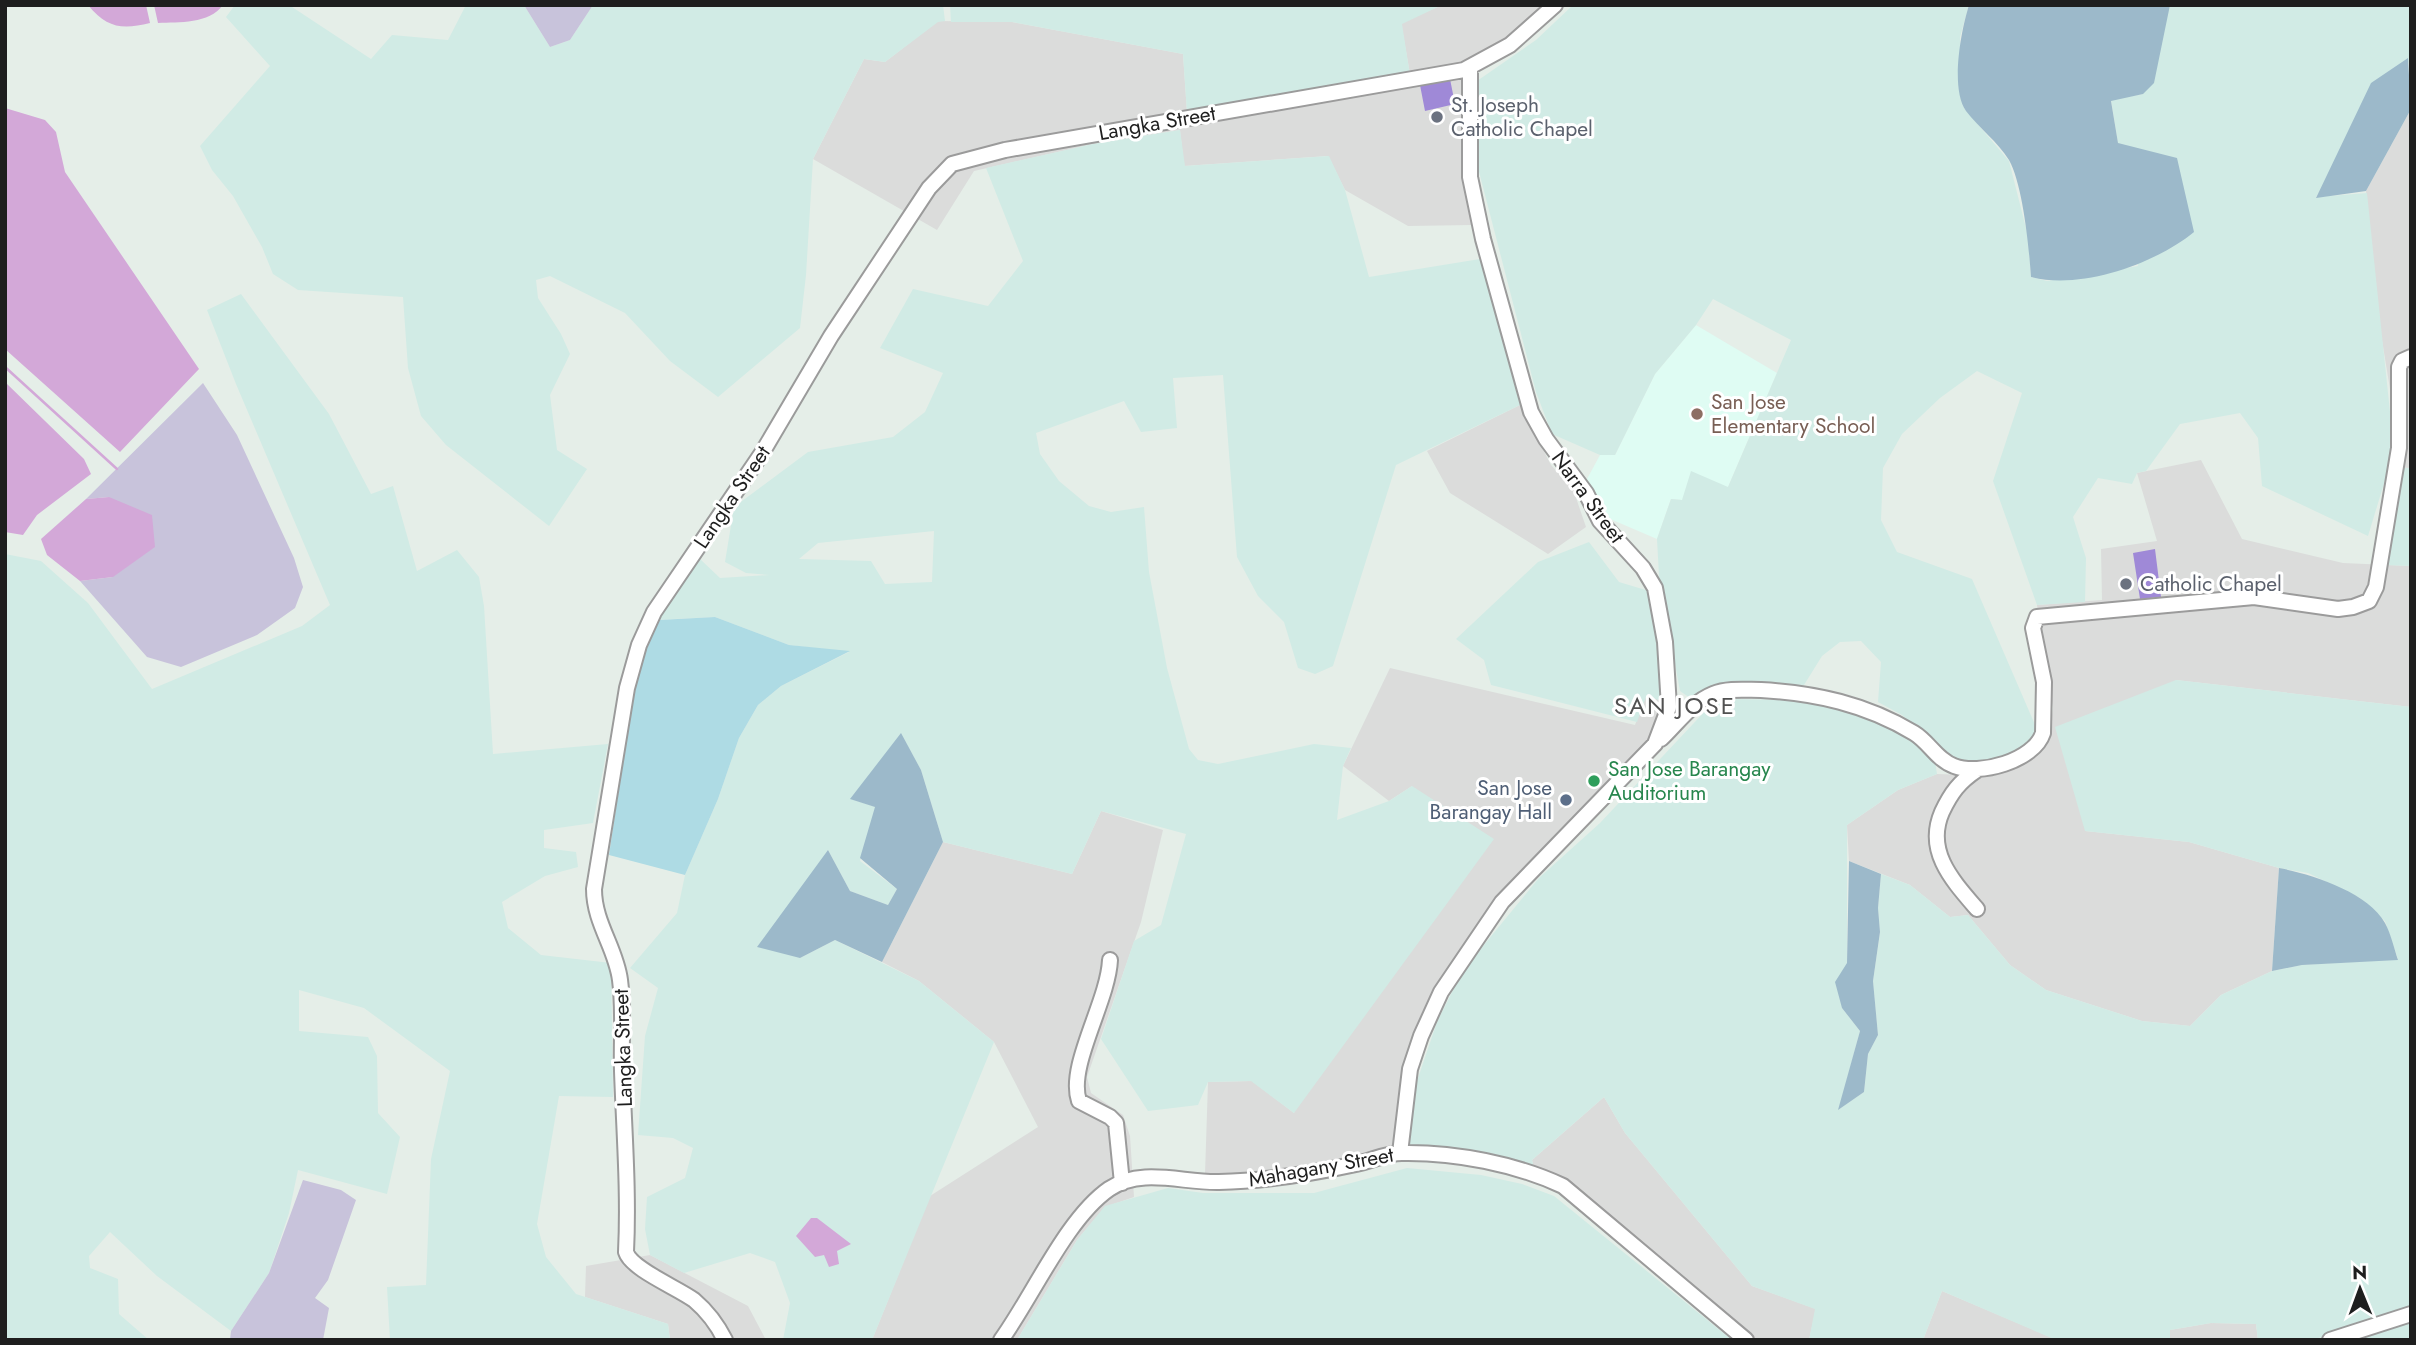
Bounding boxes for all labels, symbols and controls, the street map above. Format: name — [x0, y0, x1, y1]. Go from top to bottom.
place label: St. Joseph Catholic Chapel — [1451, 90, 1593, 144]
street label: Langka Street — [1096, 98, 1218, 148]
marker: St. Joseph Catholic Chapel — [1429, 109, 1445, 125]
place label: San Jose Elementary School — [1711, 387, 1875, 441]
marker: San Jose Elementary School — [1689, 406, 1705, 422]
street label: Langka Street — [686, 440, 778, 554]
street label: Narra Street — [1544, 445, 1632, 549]
place label: Catholic Chapel — [2140, 569, 2282, 599]
marker: Catholic Chapel — [2118, 576, 2134, 592]
district label: SAN JOSE — [1614, 688, 1736, 723]
place label: San Jose Barangay Auditorium — [1608, 754, 1771, 808]
place label: San Jose Barangay Hall — [1430, 773, 1552, 827]
marker: San Jose Barangay Auditorium — [1586, 773, 1602, 789]
marker: San Jose Barangay Hall — [1558, 792, 1574, 808]
street label: Langka Street — [606, 988, 640, 1108]
street label: Mahagany Street — [1246, 1139, 1396, 1195]
north arrow — [2325, 1254, 2395, 1324]
text: N — [2352, 1259, 2367, 1286]

